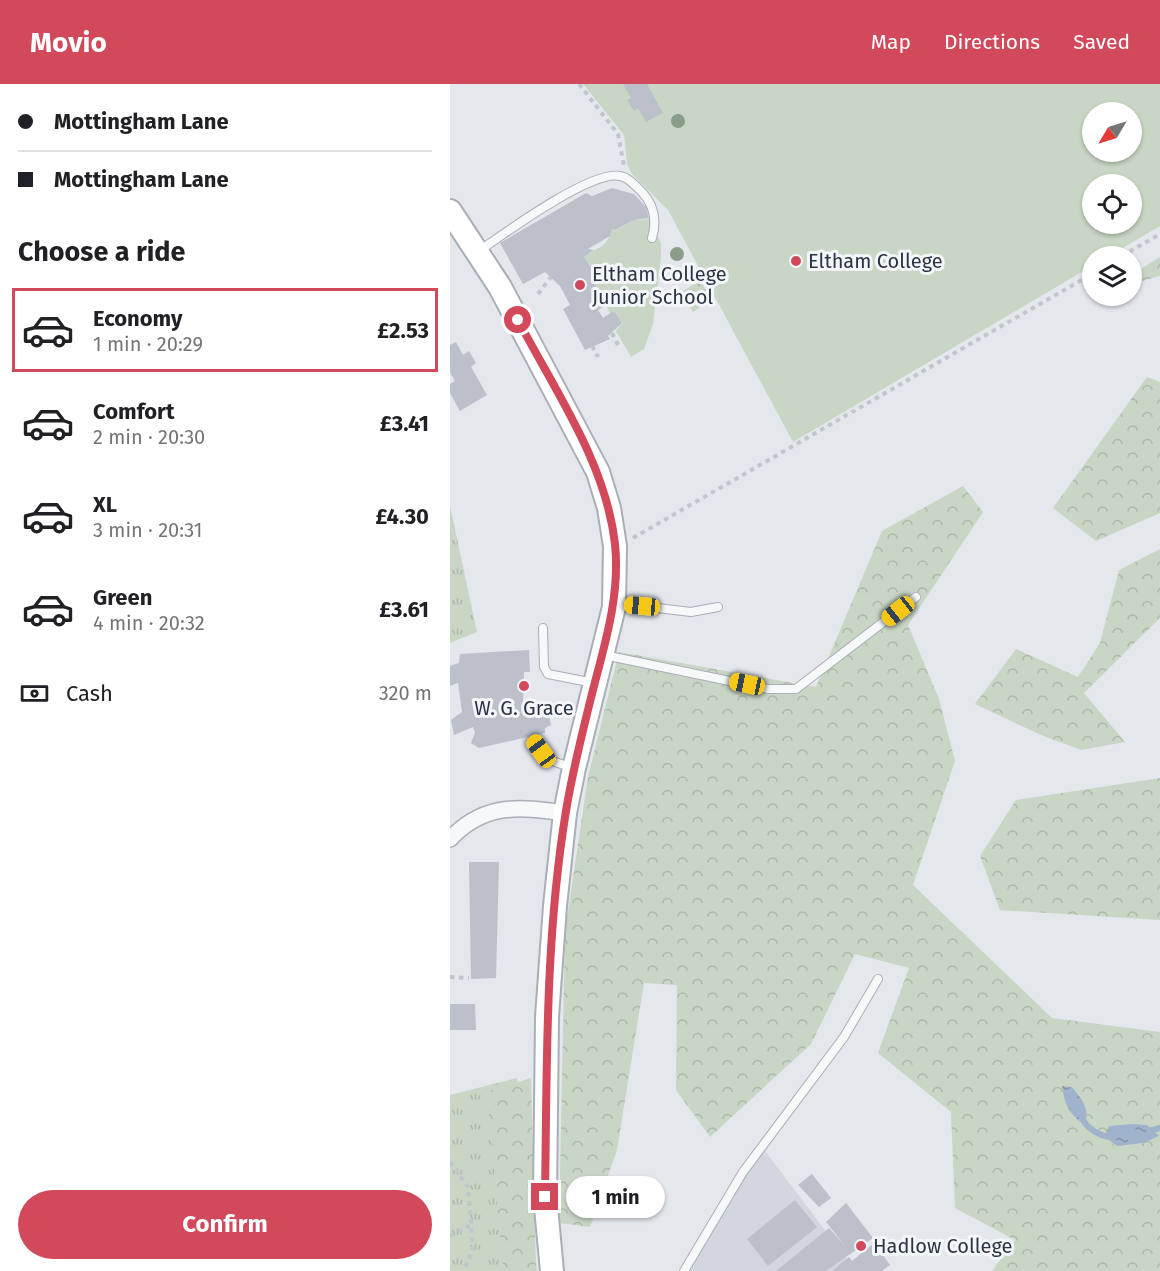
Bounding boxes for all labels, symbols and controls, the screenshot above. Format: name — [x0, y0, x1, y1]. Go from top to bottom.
text: Movio — [30, 26, 107, 59]
text: Map — [871, 29, 911, 55]
text: Directions — [944, 29, 1040, 55]
text: Saved — [1073, 29, 1130, 55]
north arrow — [1082, 102, 1142, 162]
map controls — [1082, 102, 1142, 306]
text: Mottingham Lane — [54, 108, 229, 135]
text: Mottingham Lane — [54, 166, 229, 193]
button: locate — [1082, 174, 1142, 234]
text: Choose a ride — [18, 236, 185, 268]
button: layers — [1082, 246, 1142, 306]
place label: Eltham College — [808, 249, 943, 273]
marker: Eltham College — [789, 254, 803, 268]
place label: Eltham College Junior School — [592, 262, 727, 309]
marker: Eltham College Junior School — [573, 278, 587, 292]
icon: car — [21, 303, 75, 357]
text: Economy — [93, 305, 182, 332]
route start — [504, 306, 531, 333]
text: £2.53 — [377, 317, 429, 344]
text: 1 min · 20:29 — [93, 332, 203, 356]
icon: car — [21, 396, 75, 450]
text: Comfort — [93, 398, 174, 425]
text: £3.41 — [380, 410, 429, 437]
text: 2 min · 20:30 — [93, 425, 205, 449]
icon: car — [21, 489, 75, 543]
text: XL — [93, 491, 117, 518]
text: £4.30 — [375, 503, 429, 530]
text: 3 min · 20:31 — [93, 518, 202, 542]
icon: car — [21, 582, 75, 636]
text: Green — [93, 584, 152, 611]
car — [878, 593, 918, 629]
car — [623, 595, 661, 617]
text: £3.61 — [379, 596, 429, 623]
text: 4 min · 20:32 — [93, 611, 205, 635]
car — [728, 671, 766, 697]
icon: cash — [18, 677, 51, 710]
marker: W. G. Grace — [517, 679, 531, 693]
text: Cash — [66, 680, 113, 707]
text: 320 m — [379, 681, 432, 705]
place label: W. G. Grace — [474, 696, 574, 720]
car — [523, 731, 559, 771]
callout: 1 min — [566, 1176, 665, 1218]
route end — [531, 1183, 558, 1210]
text: 1 min — [591, 1185, 640, 1209]
button: Confirm — [18, 1190, 432, 1259]
place label: Hadlow College — [873, 1234, 1013, 1258]
marker: Hadlow College — [854, 1239, 868, 1253]

